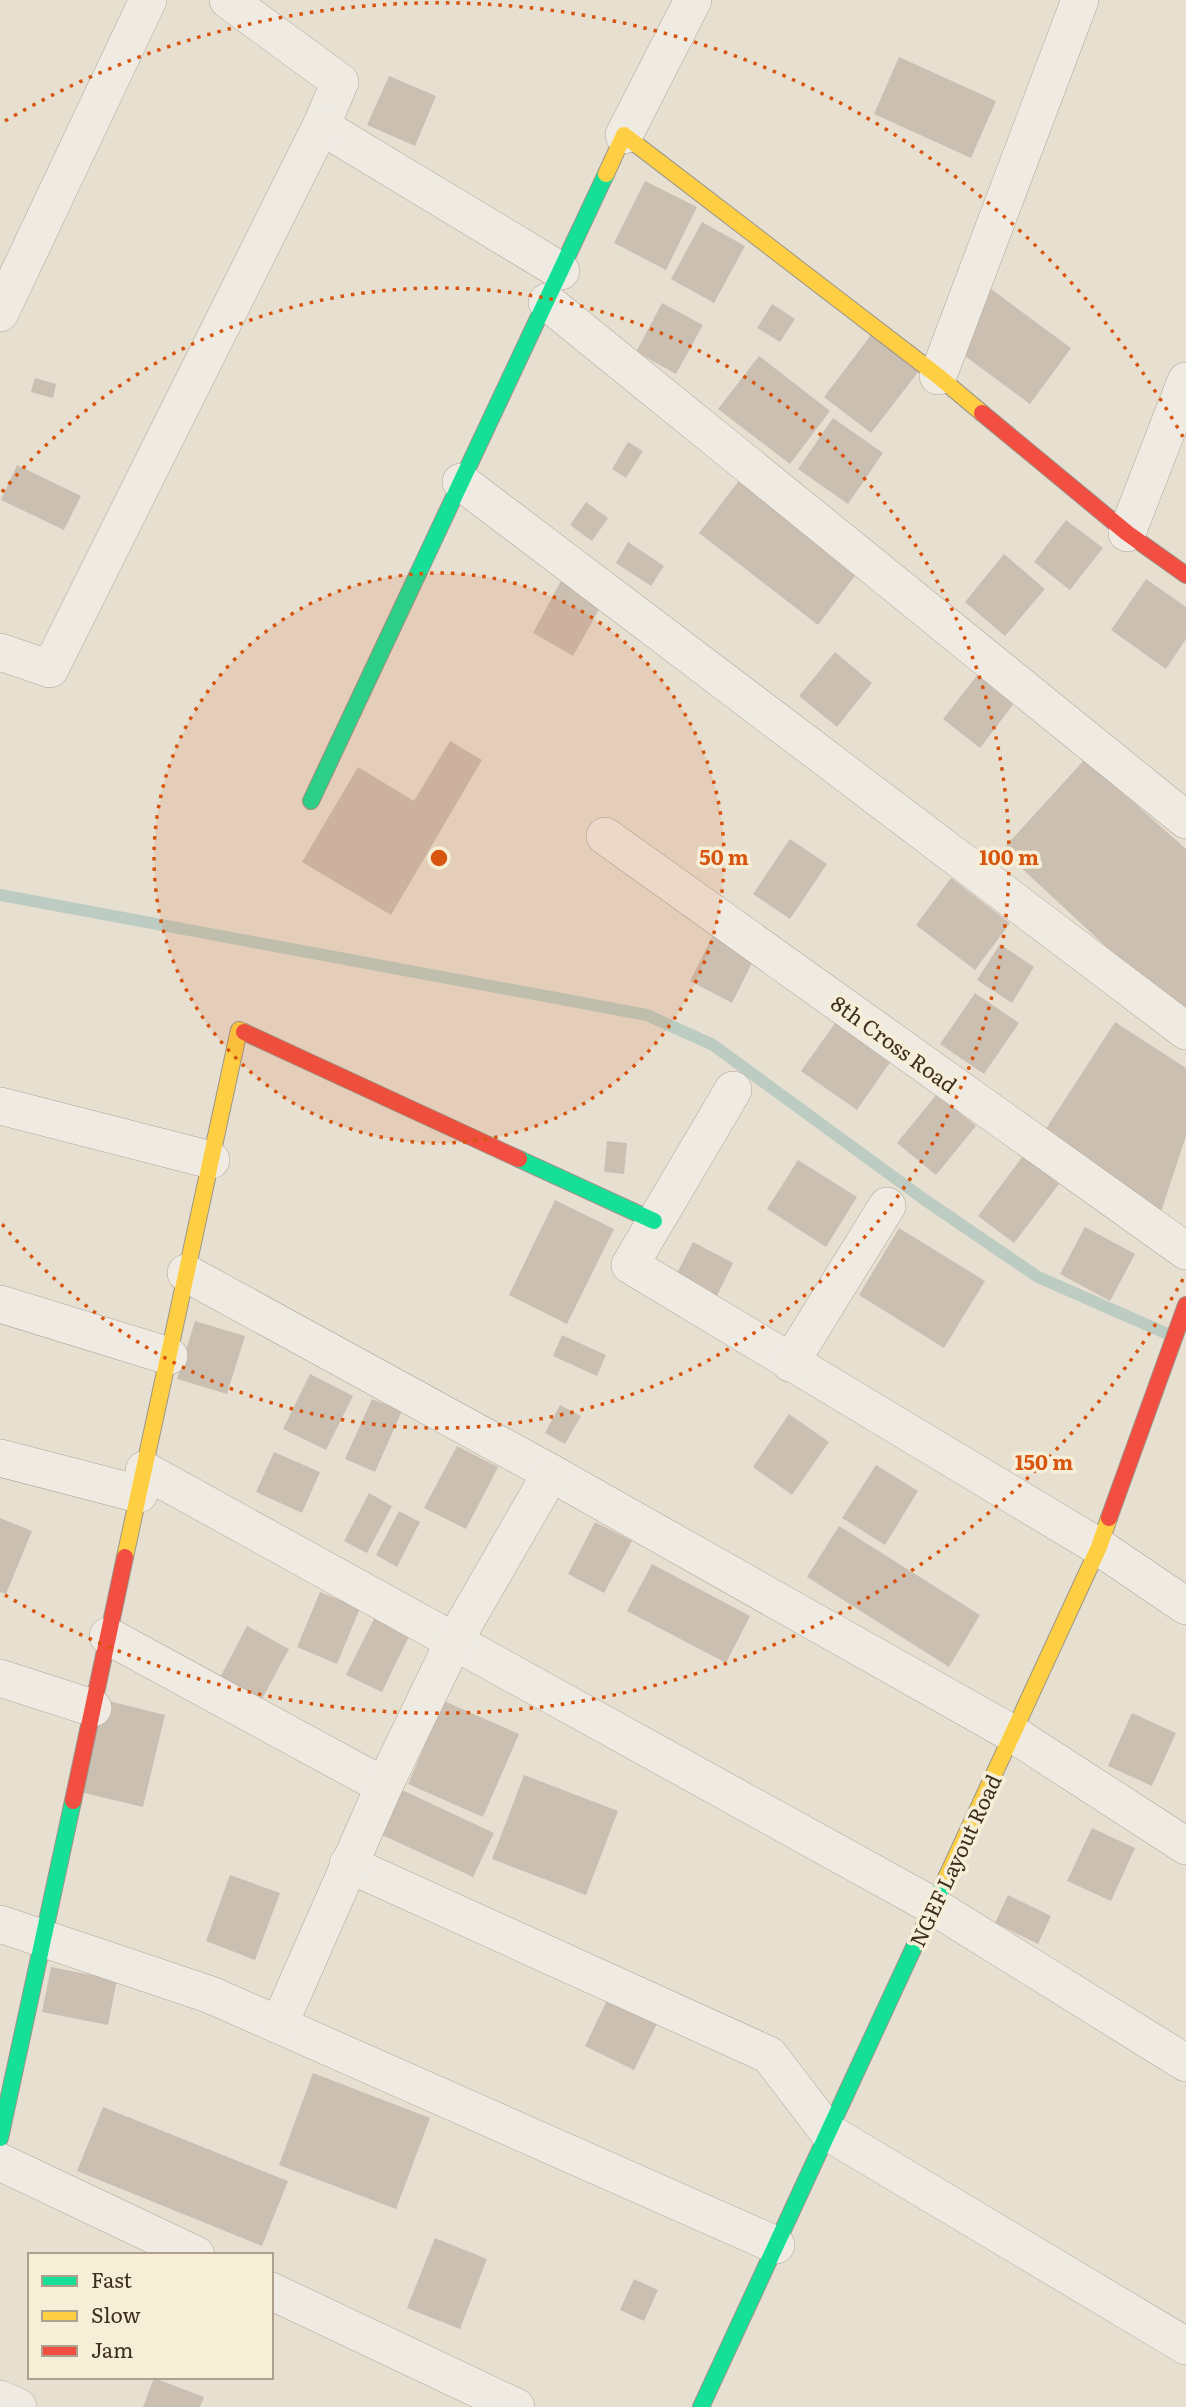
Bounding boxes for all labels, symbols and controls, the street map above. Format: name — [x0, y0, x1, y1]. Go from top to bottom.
text: 50 m — [699, 840, 749, 871]
text: 100 m — [979, 840, 1039, 871]
centre of rings — [427, 846, 451, 870]
street label: 8th Cross Road — [826, 987, 964, 1099]
text: 150 m — [1015, 1445, 1073, 1476]
street label: NGEF Layout Road — [900, 1768, 1008, 1951]
legend — [28, 2253, 273, 2379]
text: Fast — [91, 2263, 132, 2294]
text: Slow — [91, 2298, 141, 2329]
text: Jam — [91, 2333, 133, 2364]

